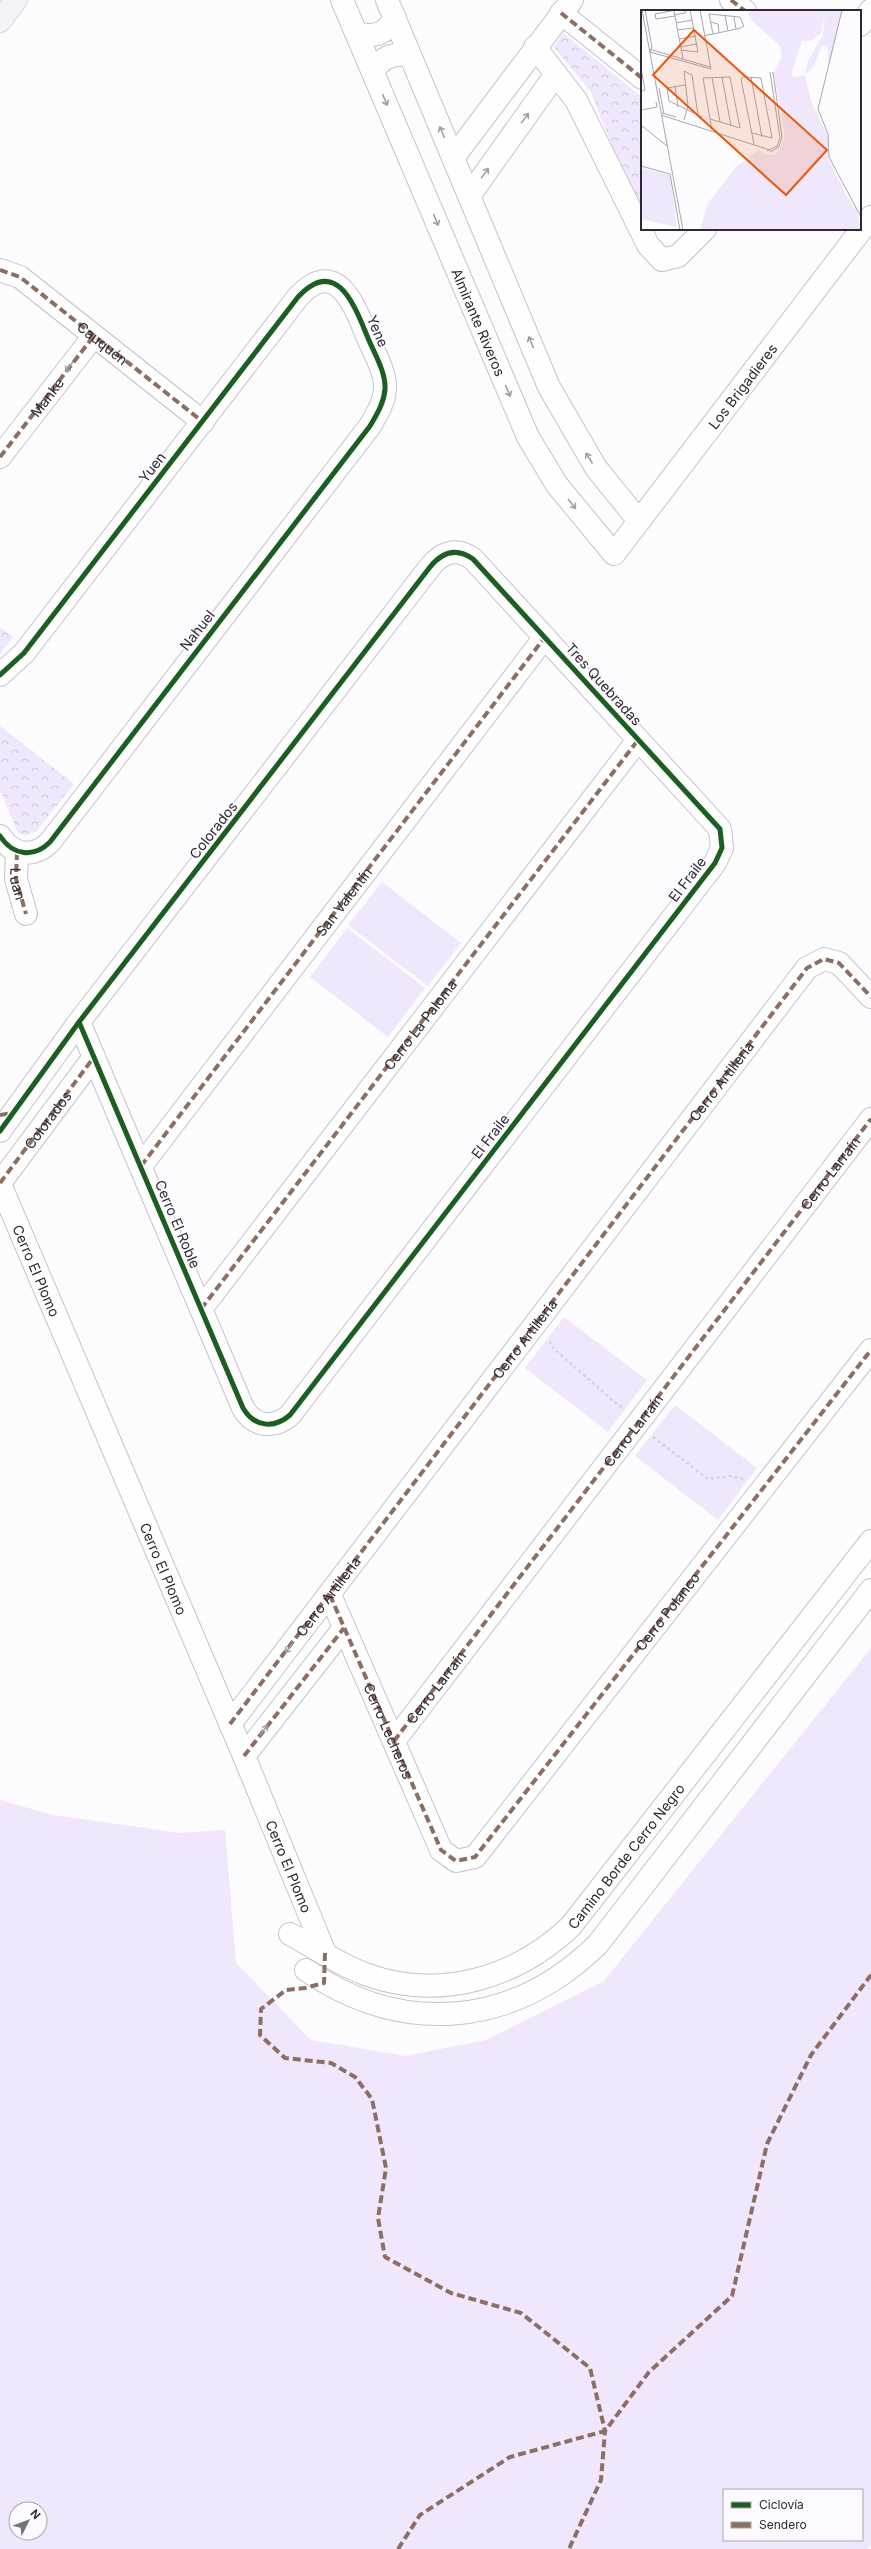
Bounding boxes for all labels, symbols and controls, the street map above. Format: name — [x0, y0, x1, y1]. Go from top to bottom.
inset map — [641, 10, 861, 230]
one-way arrow — [382, 94, 389, 106]
one-way arrow — [521, 113, 529, 124]
one-way arrow — [438, 126, 446, 138]
one-way arrow — [481, 168, 489, 179]
one-way arrow — [432, 214, 440, 226]
street label: Almirante Riveros — [449, 265, 510, 379]
street label: Yene — [364, 312, 392, 350]
street label: Cauquén — [74, 318, 132, 368]
one-way arrow — [526, 336, 534, 348]
street label: Los Brigadieres — [704, 340, 780, 432]
one-way arrow — [65, 362, 73, 373]
street label: Manke — [26, 374, 67, 420]
one-way arrow — [505, 385, 512, 397]
street label: Yuen — [135, 448, 169, 486]
one-way arrow — [585, 453, 593, 464]
one-way arrow — [568, 498, 576, 509]
street label: Nahuel — [176, 606, 218, 654]
street label: Tres Quebradas — [562, 639, 646, 729]
street label: Colorados — [185, 798, 241, 862]
street label: El Fraile — [665, 853, 709, 905]
street label: San Valentín — [311, 864, 375, 939]
street label: Luan — [7, 867, 30, 902]
street label: Cerro La Paloma — [379, 976, 460, 1073]
street label: Cerro Artilleria — [685, 1038, 757, 1124]
street label: Colorados — [20, 1087, 74, 1152]
street label: El Fraile — [467, 1110, 513, 1162]
street label: Cerro Larraín — [796, 1133, 863, 1213]
street label: Cerro El Roble — [152, 1177, 204, 1271]
street label: Cerro El Plomo — [10, 1222, 64, 1319]
street label: Cerro Artilleria — [488, 1295, 560, 1382]
street label: Cerro Larraín — [599, 1390, 666, 1470]
street label: Cerro El Plomo — [137, 1520, 191, 1617]
street label: Cerro Artilleria — [292, 1553, 364, 1639]
street label: Cerro Polanco — [631, 1569, 703, 1654]
one-way arrow — [284, 1642, 293, 1653]
street label: Cerro Larraín — [402, 1647, 469, 1727]
street label: Cerro Lecheros — [361, 1680, 417, 1781]
one-way arrow — [260, 1725, 269, 1736]
street label: Camino Borde Cerro Negro — [564, 1780, 688, 1932]
street label: Cerro El Plomo — [263, 1817, 316, 1915]
legend — [723, 2489, 863, 2541]
text: Ciclovía — [759, 2497, 804, 2512]
north arrow — [8, 2501, 48, 2541]
text: N — [27, 2507, 43, 2522]
text: Sendero — [759, 2517, 807, 2532]

